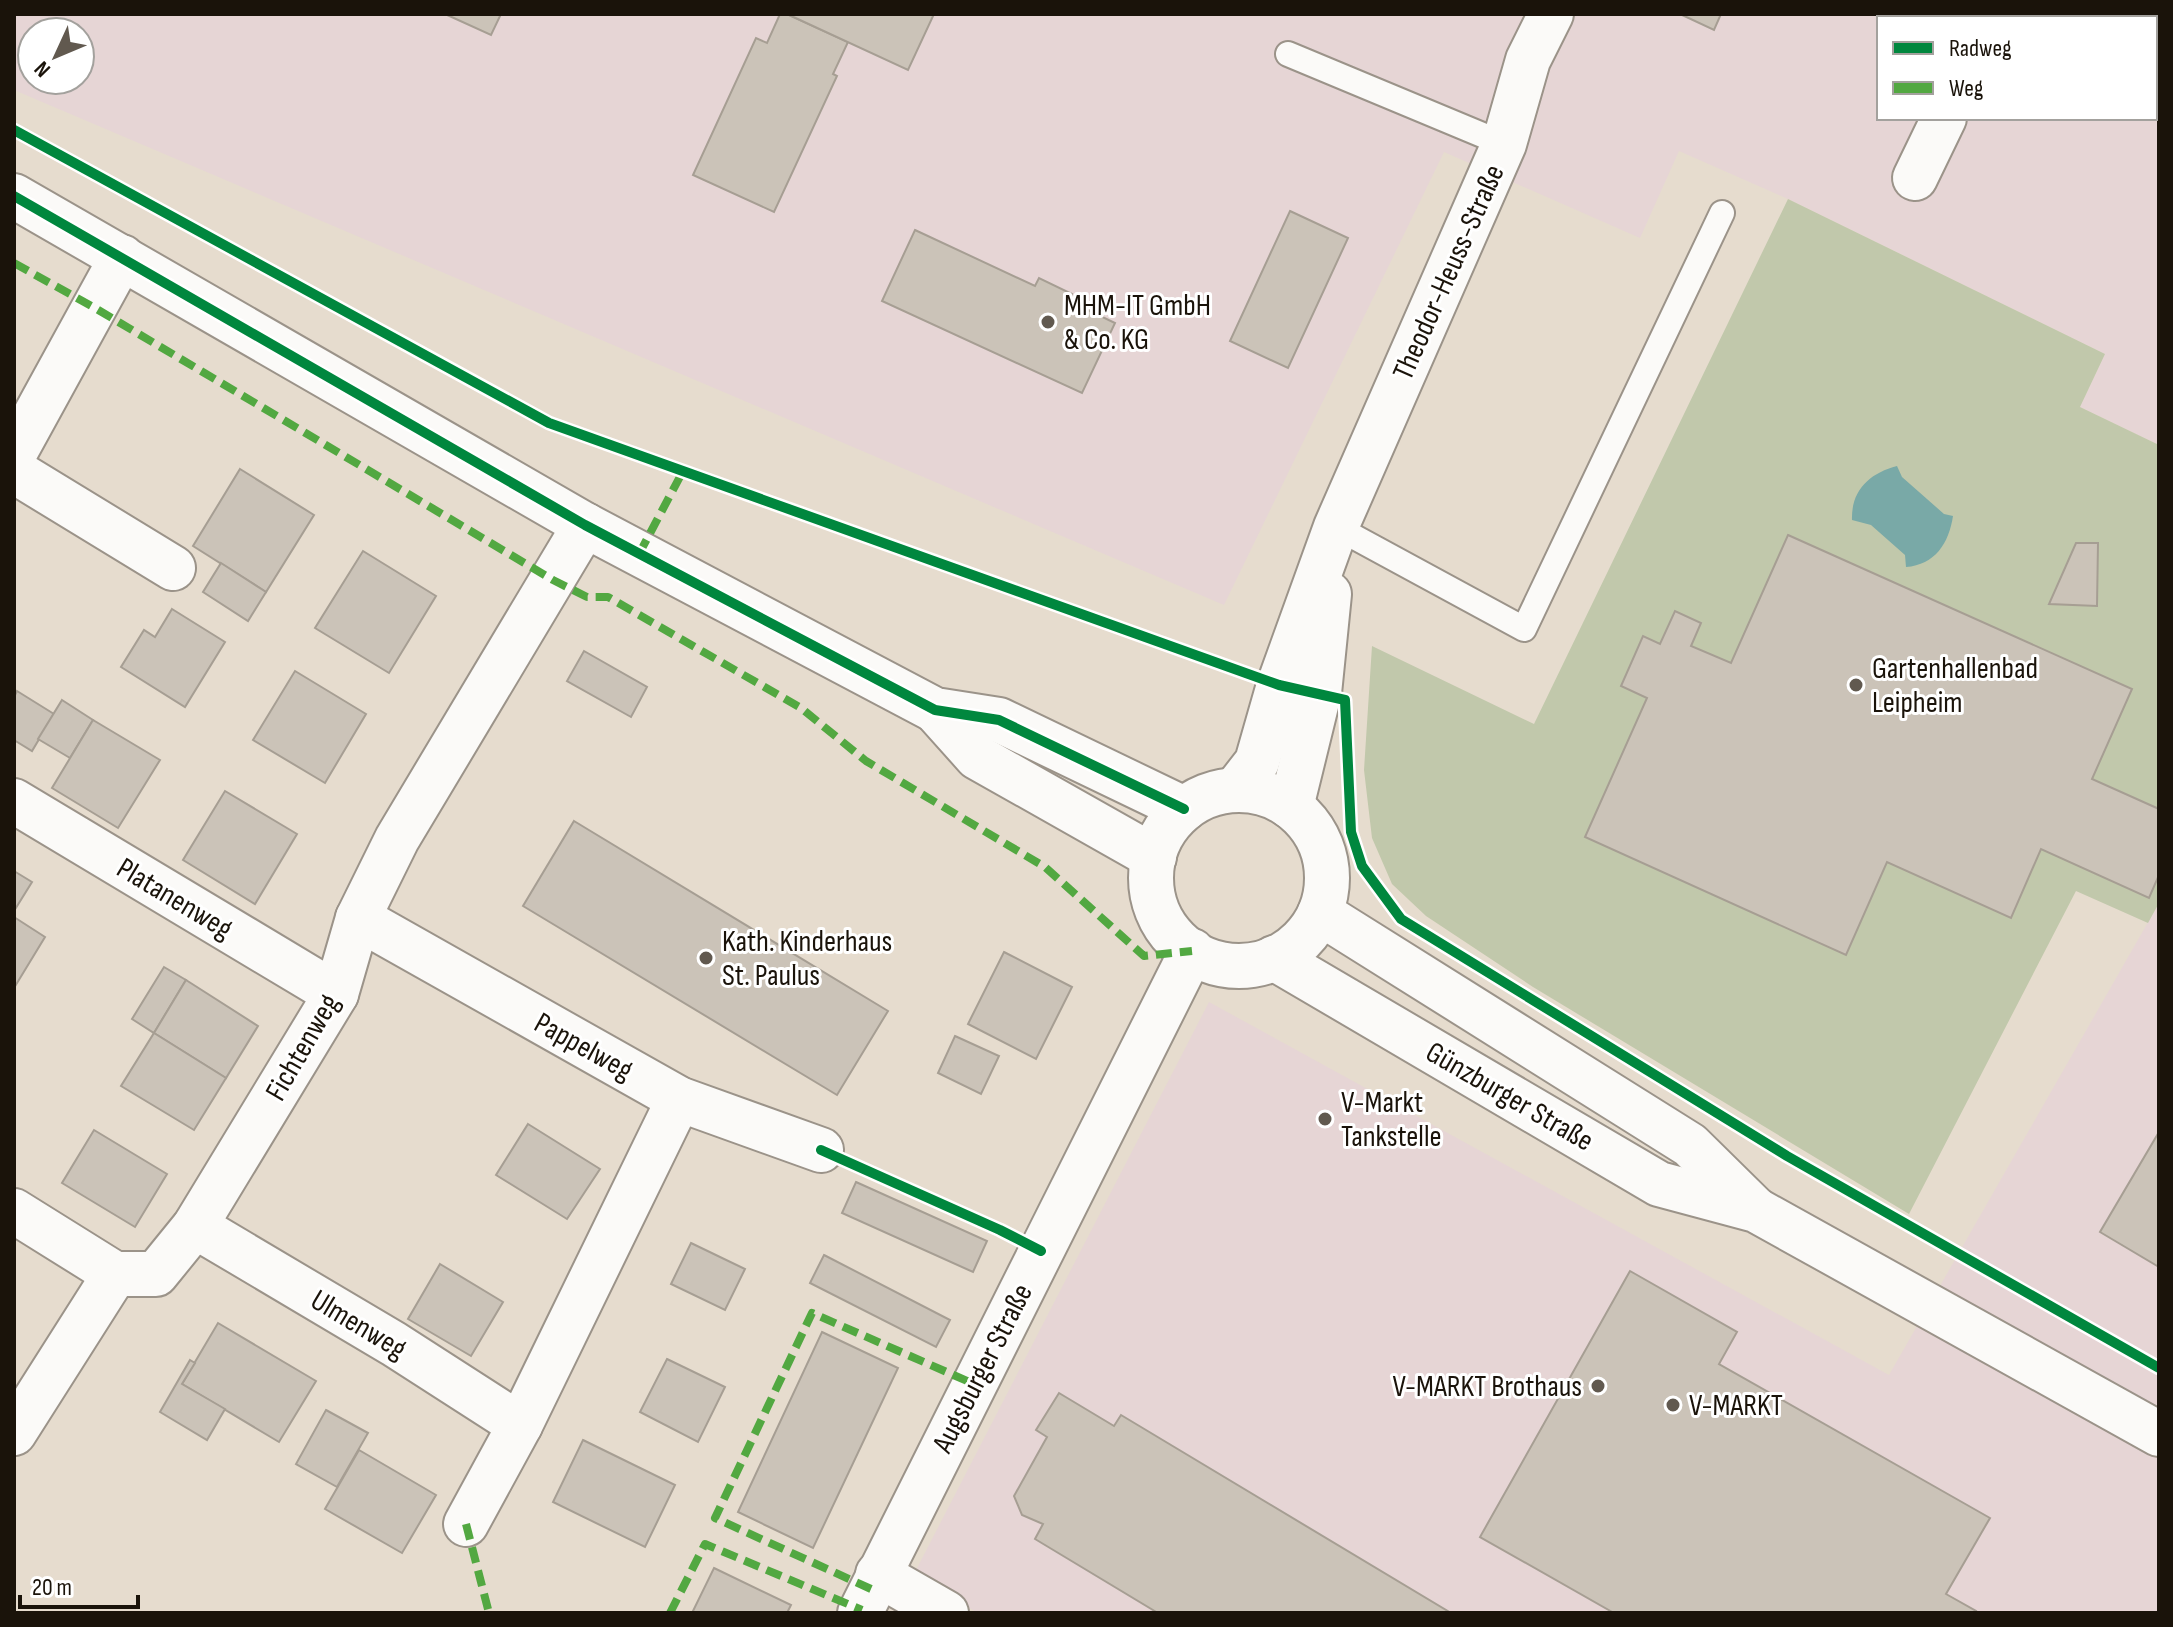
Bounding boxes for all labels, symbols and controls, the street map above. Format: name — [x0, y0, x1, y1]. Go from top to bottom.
north arrow — [16, 16, 96, 96]
legend — [1877, 16, 2157, 120]
text: Radweg — [1949, 34, 2012, 63]
text: N — [29, 55, 56, 82]
text: Weg — [1949, 74, 1983, 103]
street label: Theodor-Heuss-Straße — [1385, 159, 1513, 386]
place label: MHM-IT GmbH & Co. KG — [1064, 288, 1211, 358]
marker: MHM-IT GmbH & Co. KG — [1039, 313, 1057, 331]
place label: Gartenhallenbad Leipheim — [1872, 651, 2038, 721]
marker: Gartenhallenbad Leipheim — [1847, 676, 1865, 694]
street label: Platanenweg — [110, 850, 239, 947]
place label: Kath. Kinderhaus St. Paulus — [722, 924, 892, 994]
marker: Kath. Kinderhaus St. Paulus — [697, 949, 715, 967]
street label: Fichtenweg — [258, 988, 348, 1107]
street label: Pappelweg — [528, 1005, 639, 1089]
street label: Günzburger Straße — [1419, 1034, 1600, 1159]
place label: V-Markt Tankstelle — [1341, 1085, 1442, 1155]
marker: V-Markt Tankstelle — [1316, 1110, 1334, 1128]
street label: Augsburger Straße — [925, 1278, 1041, 1460]
street label: Ulmenweg — [304, 1282, 413, 1367]
place label: V-MARKT Brothaus — [1393, 1369, 1582, 1405]
marker: V-MARKT Brothaus — [1589, 1377, 1607, 1395]
place label: V-MARKT — [1689, 1388, 1783, 1424]
marker: V-MARKT — [1664, 1396, 1682, 1414]
scale bar — [20, 1559, 138, 1609]
text: 20 m — [32, 1573, 72, 1602]

